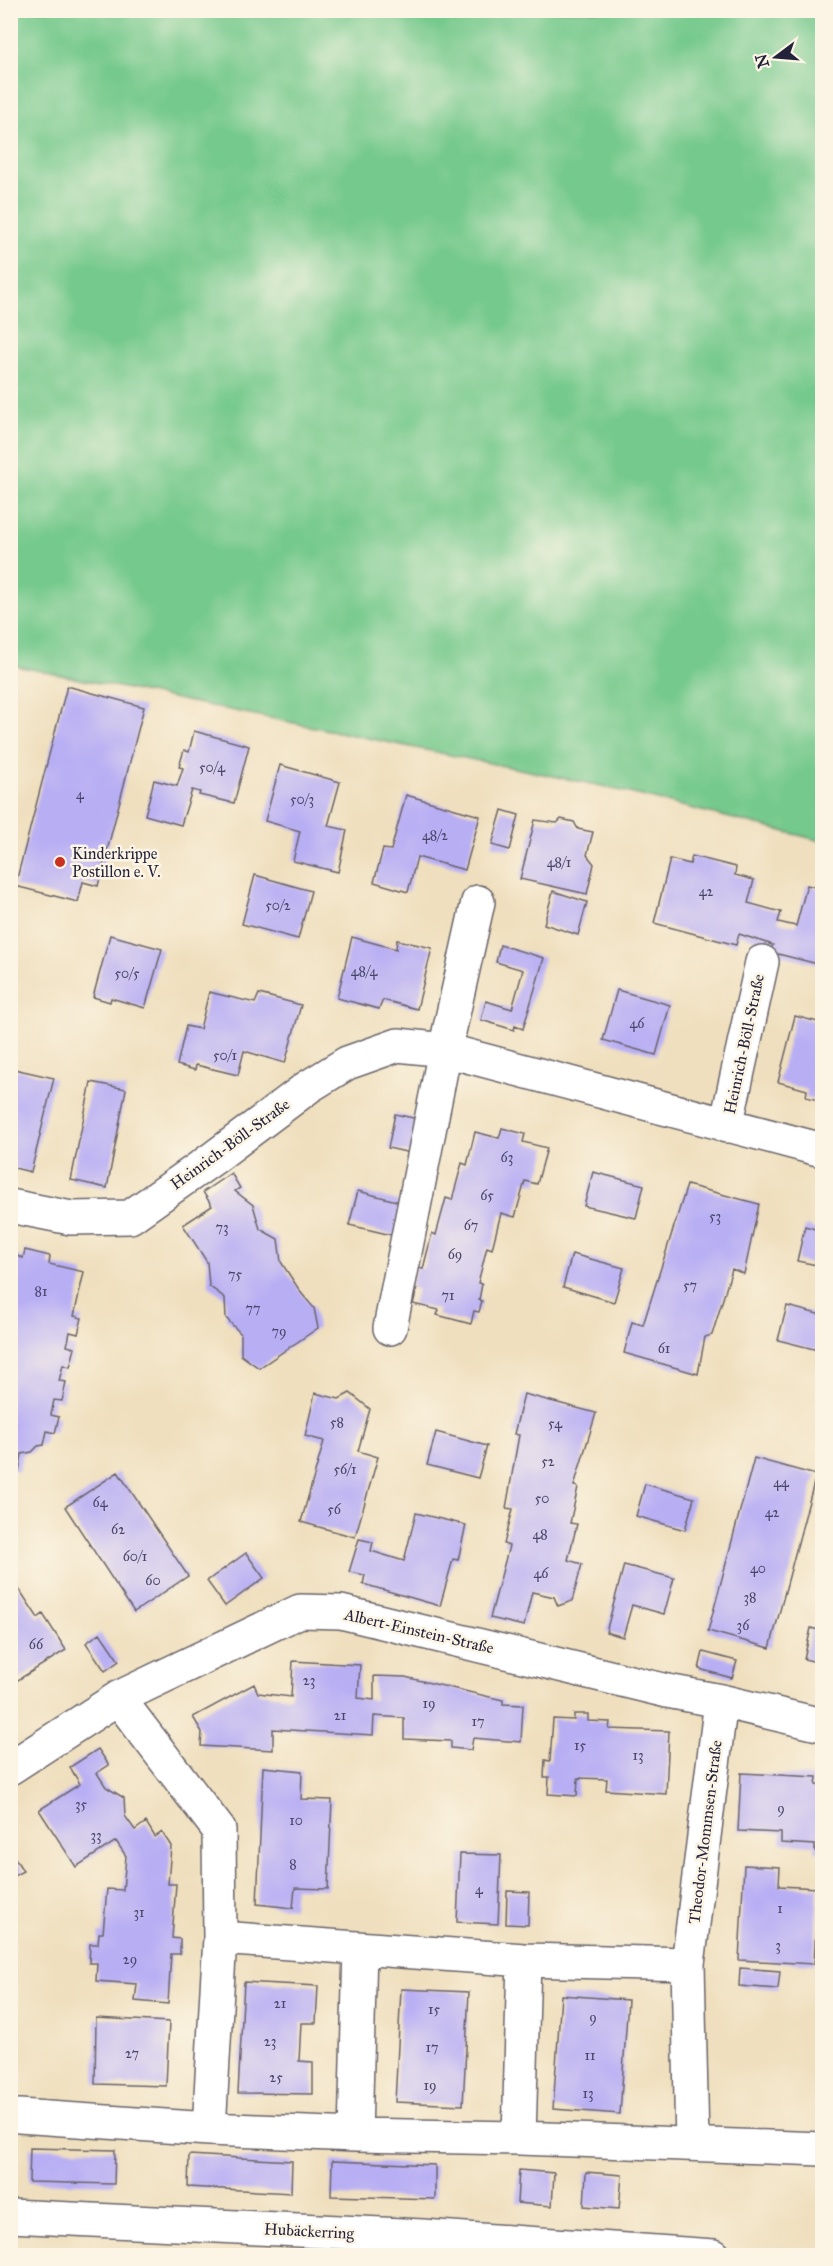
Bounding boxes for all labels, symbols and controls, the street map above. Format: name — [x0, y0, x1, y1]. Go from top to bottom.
north arrow — [746, 27, 806, 87]
text: N — [751, 51, 773, 70]
house number: 50/4 — [199, 759, 226, 776]
house number: 4 — [76, 786, 85, 803]
house number: 50/3 — [290, 791, 314, 808]
house number: 48/2 — [422, 827, 448, 844]
place label: Kinderkrippe Postillon e. V. — [72, 844, 161, 881]
house number: 48/1 — [547, 854, 572, 871]
marker: Kinderkrippe Postillon e. V. — [53, 855, 67, 869]
house number: 42 — [699, 883, 713, 900]
house number: 50/2 — [265, 897, 291, 914]
house number: 48/4 — [351, 963, 378, 980]
house number: 50/5 — [115, 965, 140, 982]
street label: Heinrich-Böll-Straße — [720, 972, 768, 1116]
house number: 46 — [630, 1015, 645, 1032]
house number: 50/1 — [213, 1047, 237, 1064]
street label: Heinrich-Böll-Straße — [167, 1094, 293, 1194]
house number: 63 — [501, 1149, 513, 1166]
house number: 65 — [480, 1187, 494, 1204]
house number: 53 — [709, 1208, 721, 1225]
house number: 67 — [464, 1217, 478, 1234]
house number: 73 — [215, 1219, 229, 1236]
house number: 69 — [448, 1246, 462, 1263]
house number: 75 — [228, 1266, 242, 1283]
house number: 57 — [683, 1277, 697, 1294]
house number: 81 — [35, 1283, 48, 1300]
house number: 71 — [441, 1287, 455, 1304]
house number: 77 — [246, 1300, 260, 1317]
house number: 79 — [272, 1323, 287, 1340]
house number: 61 — [658, 1340, 671, 1357]
house number: 58 — [330, 1414, 344, 1431]
house number: 54 — [548, 1415, 563, 1432]
house number: 52 — [541, 1453, 555, 1470]
house number: 56/1 — [334, 1461, 357, 1478]
house number: 44 — [773, 1474, 790, 1491]
house number: 50 — [535, 1490, 549, 1507]
house number: 64 — [93, 1494, 109, 1511]
house number: 56 — [327, 1501, 342, 1518]
house number: 42 — [765, 1504, 779, 1521]
house number: 62 — [111, 1521, 125, 1538]
house number: 48 — [532, 1526, 548, 1543]
house number: 60/1 — [123, 1548, 148, 1565]
house number: 40 — [750, 1560, 766, 1577]
house number: 46 — [534, 1565, 549, 1582]
house number: 60 — [145, 1572, 161, 1589]
house number: 38 — [743, 1589, 757, 1606]
street label: Albert-Einstein-Straße — [342, 1604, 496, 1658]
house number: 36 — [737, 1617, 750, 1634]
house number: 66 — [29, 1636, 44, 1653]
house number: 23 — [303, 1672, 315, 1689]
house number: 19 — [423, 1695, 435, 1712]
house number: 21 — [334, 1707, 347, 1724]
house number: 17 — [471, 1713, 485, 1730]
house number: 15 — [574, 1737, 586, 1754]
street label: Theodor-Mommsen-Straße — [684, 1739, 726, 1925]
house number: 13 — [632, 1747, 644, 1764]
house number: 35 — [75, 1796, 88, 1813]
house number: 9 — [777, 1800, 785, 1817]
house number: 10 — [289, 1812, 303, 1829]
house number: 33 — [90, 1827, 102, 1844]
house number: 8 — [289, 1856, 297, 1873]
house number: 4 — [475, 1881, 484, 1898]
house number: 1 — [777, 1900, 783, 1917]
house number: 31 — [133, 1904, 145, 1921]
house number: 3 — [775, 1937, 781, 1954]
house number: 29 — [123, 1951, 137, 1968]
house number: 21 — [274, 1995, 287, 2012]
house number: 15 — [428, 2001, 440, 2018]
house number: 9 — [589, 2009, 597, 2026]
house number: 23 — [264, 2033, 276, 2050]
house number: 17 — [425, 2039, 439, 2056]
house number: 27 — [125, 2045, 139, 2062]
house number: 11 — [584, 2047, 596, 2064]
house number: 25 — [269, 2069, 283, 2086]
house number: 19 — [424, 2077, 436, 2094]
house number: 13 — [582, 2085, 594, 2102]
street label: Hubäckerring — [264, 2219, 355, 2244]

